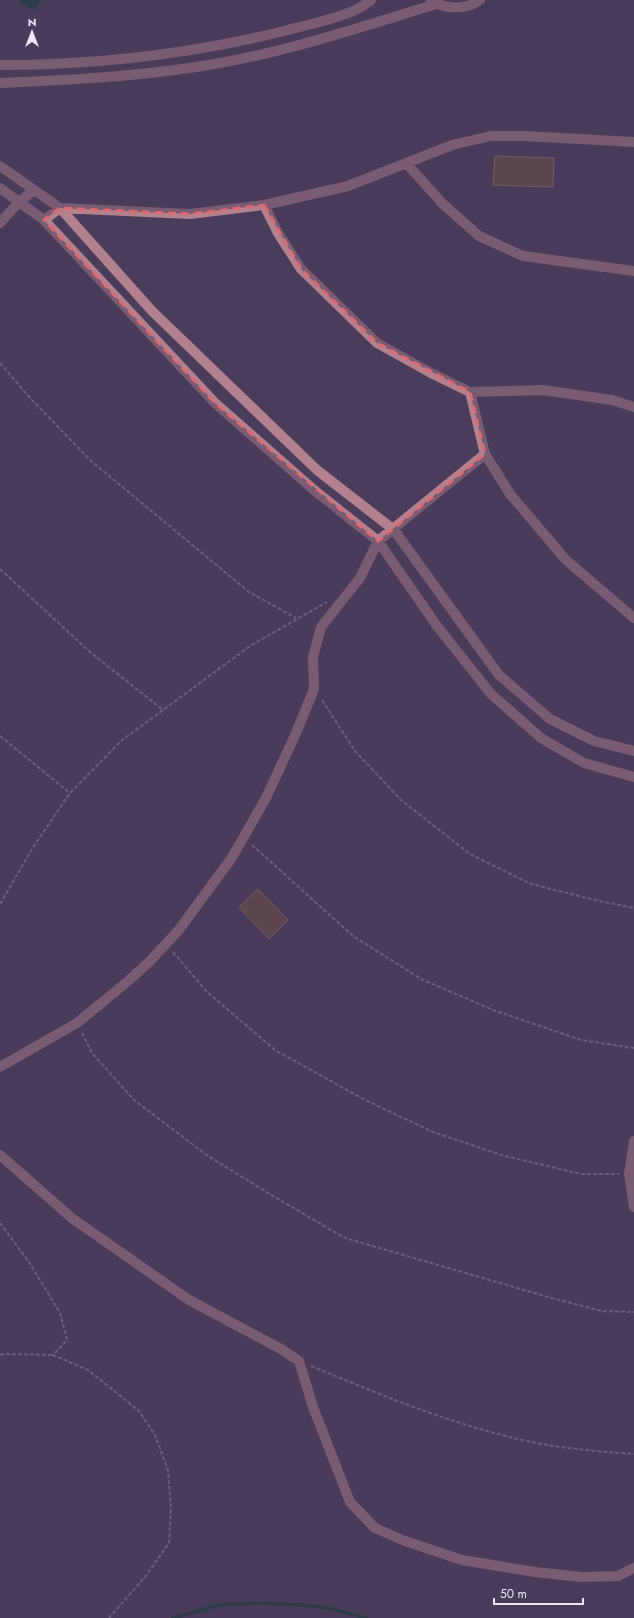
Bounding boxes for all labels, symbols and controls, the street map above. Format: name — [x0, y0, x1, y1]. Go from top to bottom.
north arrow — [12, 12, 52, 52]
text: N — [28, 14, 36, 30]
scale bar — [494, 1580, 583, 1606]
text: 50 m — [500, 1585, 527, 1603]

